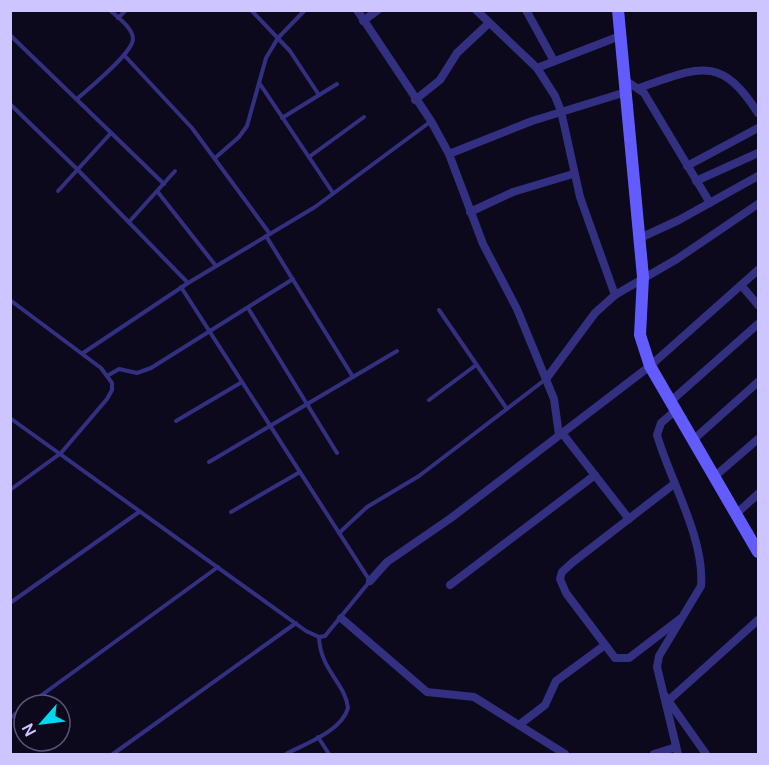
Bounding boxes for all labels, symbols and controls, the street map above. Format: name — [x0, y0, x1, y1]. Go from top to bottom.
north arrow — [12, 693, 72, 753]
text: N — [16, 720, 41, 740]

